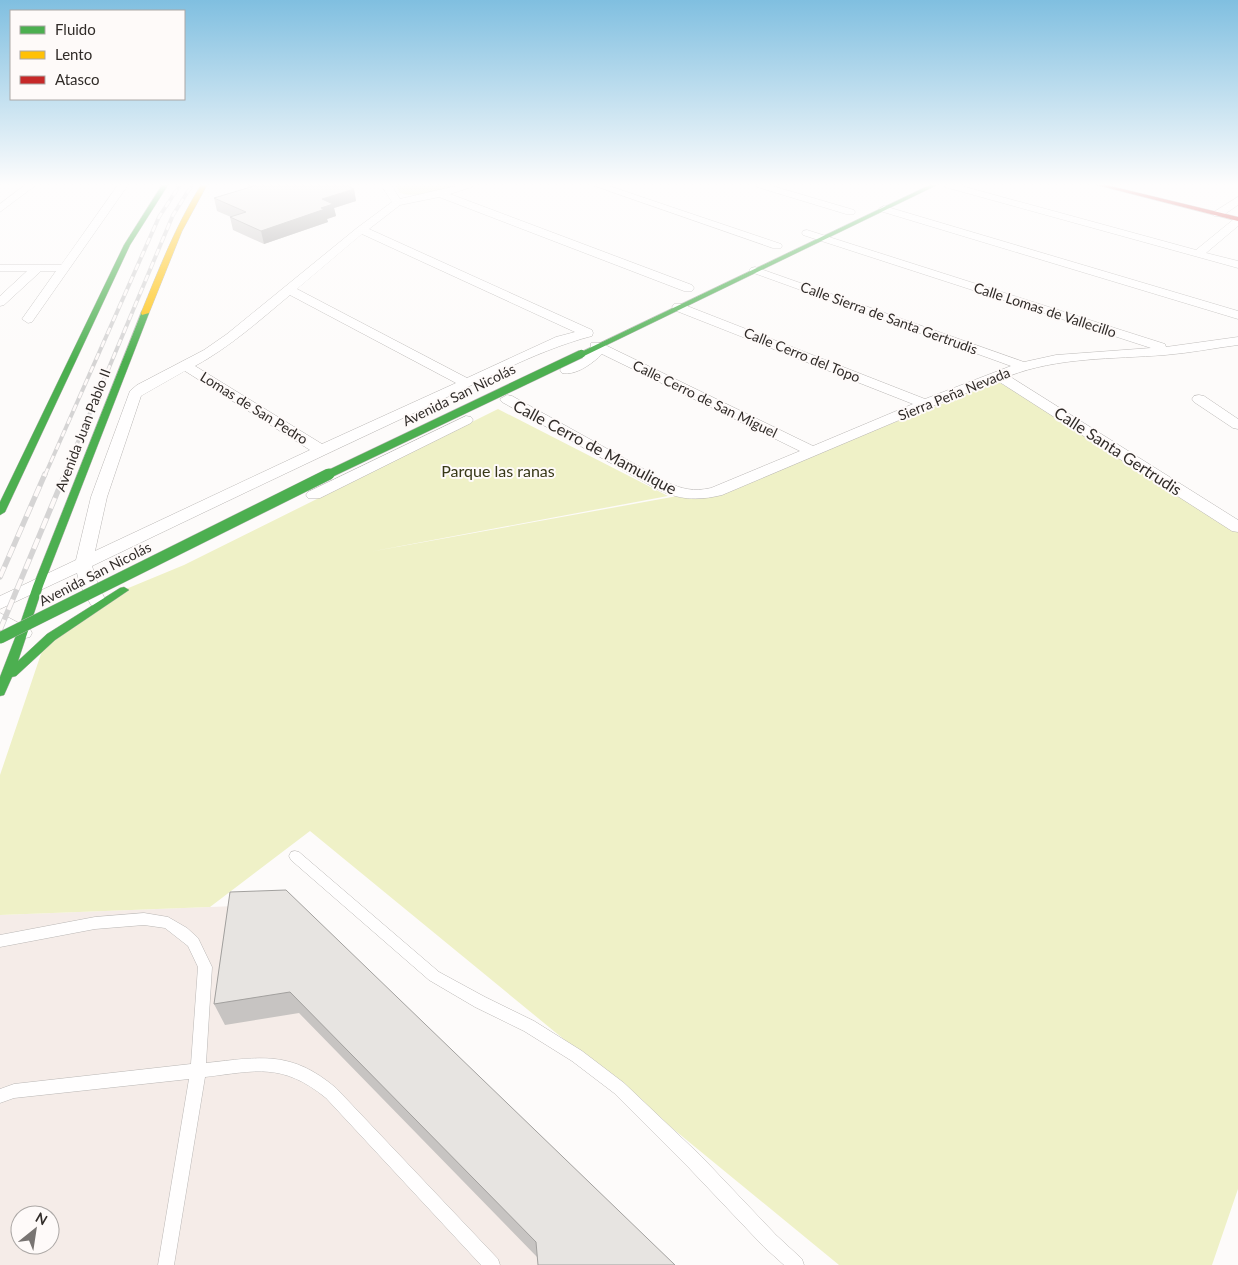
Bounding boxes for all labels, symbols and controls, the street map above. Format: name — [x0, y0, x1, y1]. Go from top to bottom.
legend — [10, 10, 185, 100]
text: Fluido — [55, 20, 96, 38]
text: Lento — [55, 45, 92, 63]
text: Atasco — [55, 70, 100, 88]
street label: Calle Sierra de Santa Gertrudis — [798, 278, 980, 358]
street label: Calle Lomas de Vallecillo — [972, 278, 1119, 341]
street label: Calle Cerro del Topo — [742, 323, 863, 386]
street label: Calle Cerro de San Miguel — [630, 356, 780, 441]
street label: Avenida San Nicolás — [400, 360, 518, 429]
street label: Sierra Peña Nevada — [895, 363, 1012, 424]
street label: Avenida Juan Pablo II — [51, 366, 114, 494]
street label: Lomas de San Pedro — [197, 368, 311, 448]
street label: Calle Cerro de Mamulique — [510, 395, 680, 498]
street label: Calle Santa Gertrudis — [1051, 402, 1186, 499]
park label: Parque las ranas — [441, 461, 555, 480]
street label: Avenida San Nicolás — [36, 538, 154, 609]
north arrow — [10, 1205, 60, 1255]
text: N — [33, 1208, 51, 1228]

